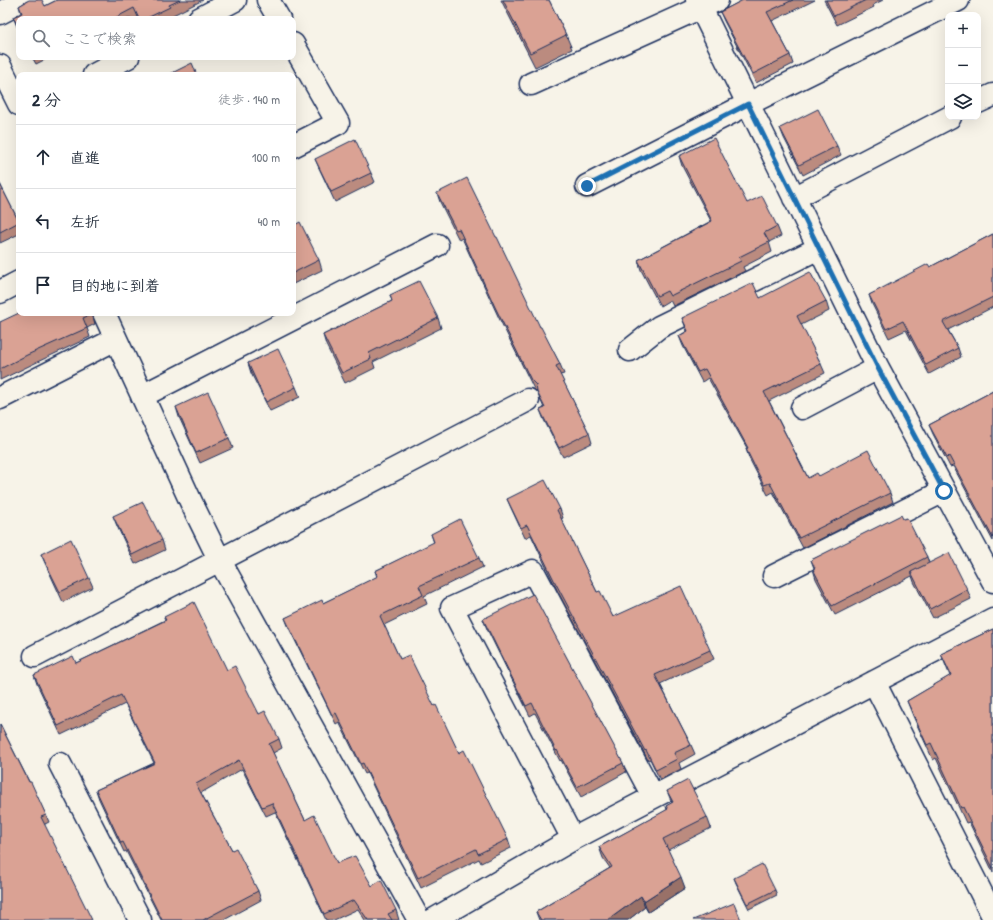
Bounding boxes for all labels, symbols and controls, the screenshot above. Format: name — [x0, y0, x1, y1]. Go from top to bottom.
map controls — [945, 12, 981, 120]
button: + — [945, 12, 981, 48]
search box — [16, 16, 296, 60]
icon: search — [30, 27, 52, 49]
text: ここで検索 — [62, 28, 137, 49]
button: − — [945, 48, 981, 84]
button: layers — [945, 84, 981, 120]
text: 2 分 — [32, 88, 61, 111]
text: 徒歩 · 140 m — [218, 90, 280, 108]
icon: ahead — [32, 146, 54, 168]
text: 直進 — [70, 147, 100, 168]
text: 100 m — [252, 148, 280, 166]
route end — [578, 177, 596, 195]
icon: left — [32, 210, 54, 232]
text: 左折 — [70, 211, 100, 232]
text: 40 m — [257, 212, 280, 230]
icon: arrive — [32, 274, 54, 296]
text: 目的地に到着 — [70, 275, 160, 296]
route start — [935, 482, 953, 500]

